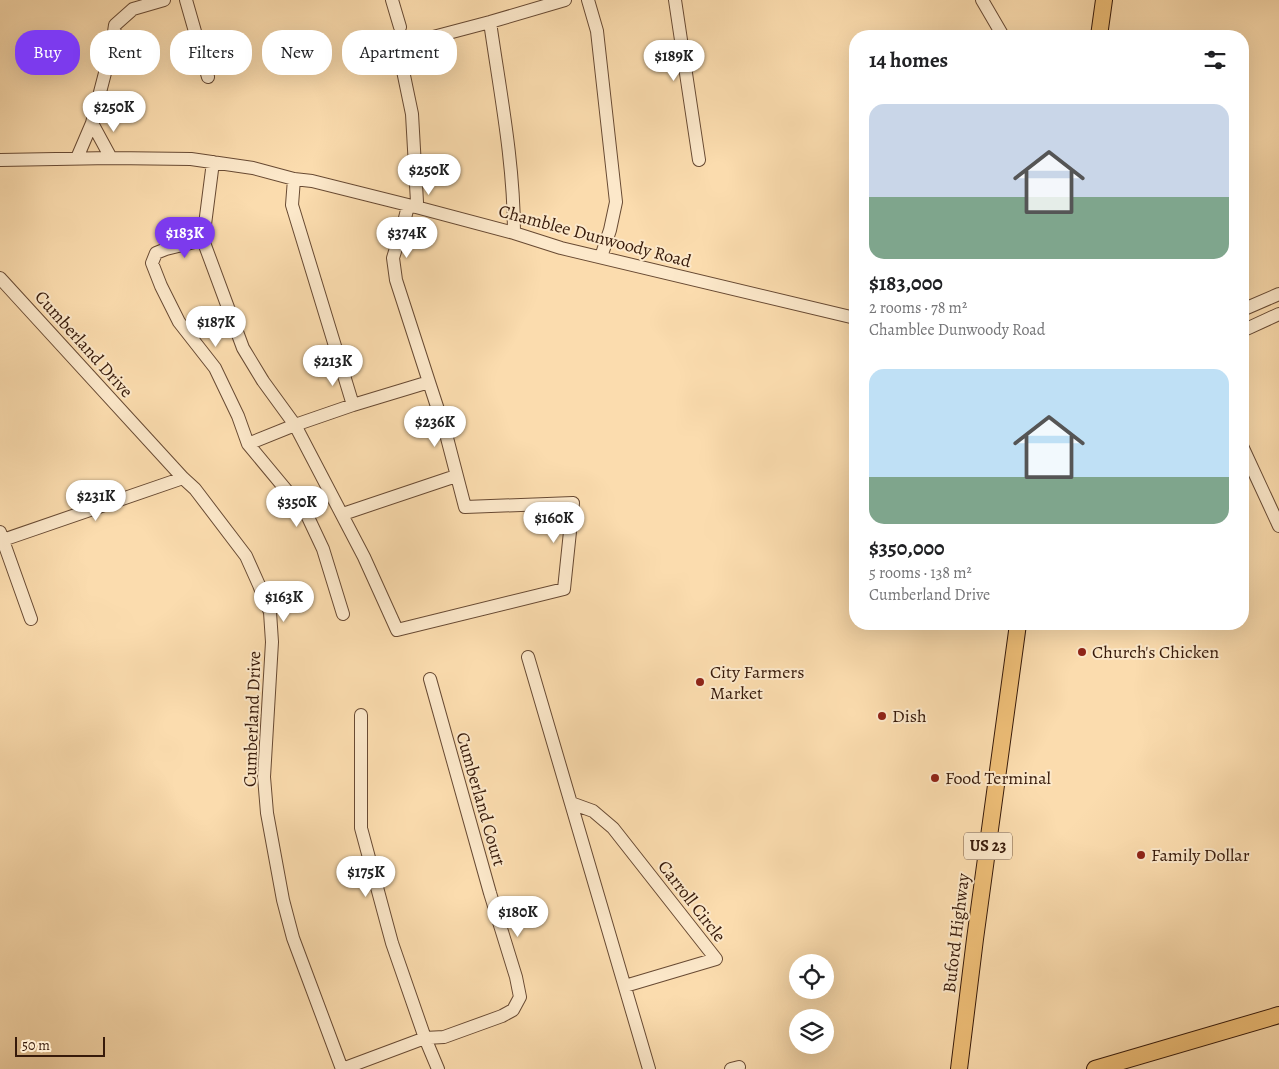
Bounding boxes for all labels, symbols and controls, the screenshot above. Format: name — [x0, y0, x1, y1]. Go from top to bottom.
chip: Buy — [15, 30, 80, 75]
chip: Rent — [90, 30, 160, 75]
chip: Filters — [170, 30, 252, 75]
chip: New — [262, 30, 332, 75]
chip: Apartment — [342, 30, 457, 75]
pin: $189K — [639, 39, 709, 82]
text: $189K — [655, 45, 693, 67]
text: 14 homes — [869, 46, 948, 74]
icon: filters — [1201, 46, 1229, 74]
pin: $250K — [79, 90, 149, 133]
text: $250K — [94, 96, 134, 118]
icon: home — [1004, 137, 1094, 227]
pin: $250K — [394, 154, 464, 196]
text: $250K — [409, 159, 449, 181]
street label: Chamblee Dunwoody Road — [496, 199, 694, 273]
pin: $183K — [150, 216, 220, 259]
pin: $374K — [372, 216, 442, 259]
text: $183K — [166, 222, 204, 244]
text: $374K — [387, 222, 427, 244]
text: $183,000 — [869, 269, 943, 297]
street label: Cumberland Drive — [29, 285, 139, 403]
text: 2 rooms · 78 m² — [869, 297, 967, 319]
pin: $187K — [181, 306, 251, 348]
text: $187K — [197, 311, 235, 333]
text: Chamblee Dunwoody Road — [869, 319, 1045, 341]
pin: $213K — [298, 344, 368, 387]
text: $213K — [314, 350, 352, 372]
icon: home — [1004, 402, 1094, 492]
pin: $236K — [400, 406, 470, 448]
text: $236K — [415, 411, 455, 433]
pin: $231K — [61, 480, 131, 522]
text: $231K — [77, 485, 115, 507]
pin: $350K — [262, 486, 332, 528]
text: $350K — [277, 491, 317, 513]
pin: $160K — [519, 502, 589, 544]
text: $160K — [534, 507, 574, 529]
text: $350,000 — [869, 534, 945, 562]
text: 5 rooms · 138 m² — [869, 562, 972, 584]
pin: $163K — [249, 580, 319, 623]
text: Cumberland Drive — [869, 584, 990, 606]
text: $163K — [265, 586, 303, 608]
place label: Church's Chicken — [1092, 640, 1219, 664]
marker: Church's Chicken — [1076, 646, 1088, 658]
street label: Cumberland Drive — [238, 650, 266, 788]
place label: City Farmers Market — [710, 660, 804, 705]
marker: City Farmers Market — [694, 676, 706, 688]
place label: Dish — [892, 704, 927, 728]
marker: Dish — [876, 710, 888, 722]
street label: Cumberland Court — [450, 729, 512, 869]
place label: Food Terminal — [945, 766, 1052, 790]
marker: Food Terminal — [929, 772, 941, 784]
road number: US 23 — [964, 832, 1012, 859]
place label: Family Dollar — [1151, 843, 1250, 867]
marker: Family Dollar — [1135, 849, 1147, 861]
street label: Carroll Circle — [653, 855, 731, 947]
pin: $175K — [331, 856, 401, 898]
text: $175K — [347, 861, 385, 883]
street label: Buford Highway — [937, 871, 975, 994]
pin: $180K — [483, 896, 553, 938]
text: $180K — [498, 901, 538, 923]
map controls — [789, 954, 834, 1054]
button: locate — [789, 954, 834, 999]
button: layers — [789, 1009, 834, 1054]
scale bar — [15, 1034, 105, 1057]
text: 50 m — [22, 1036, 50, 1055]

